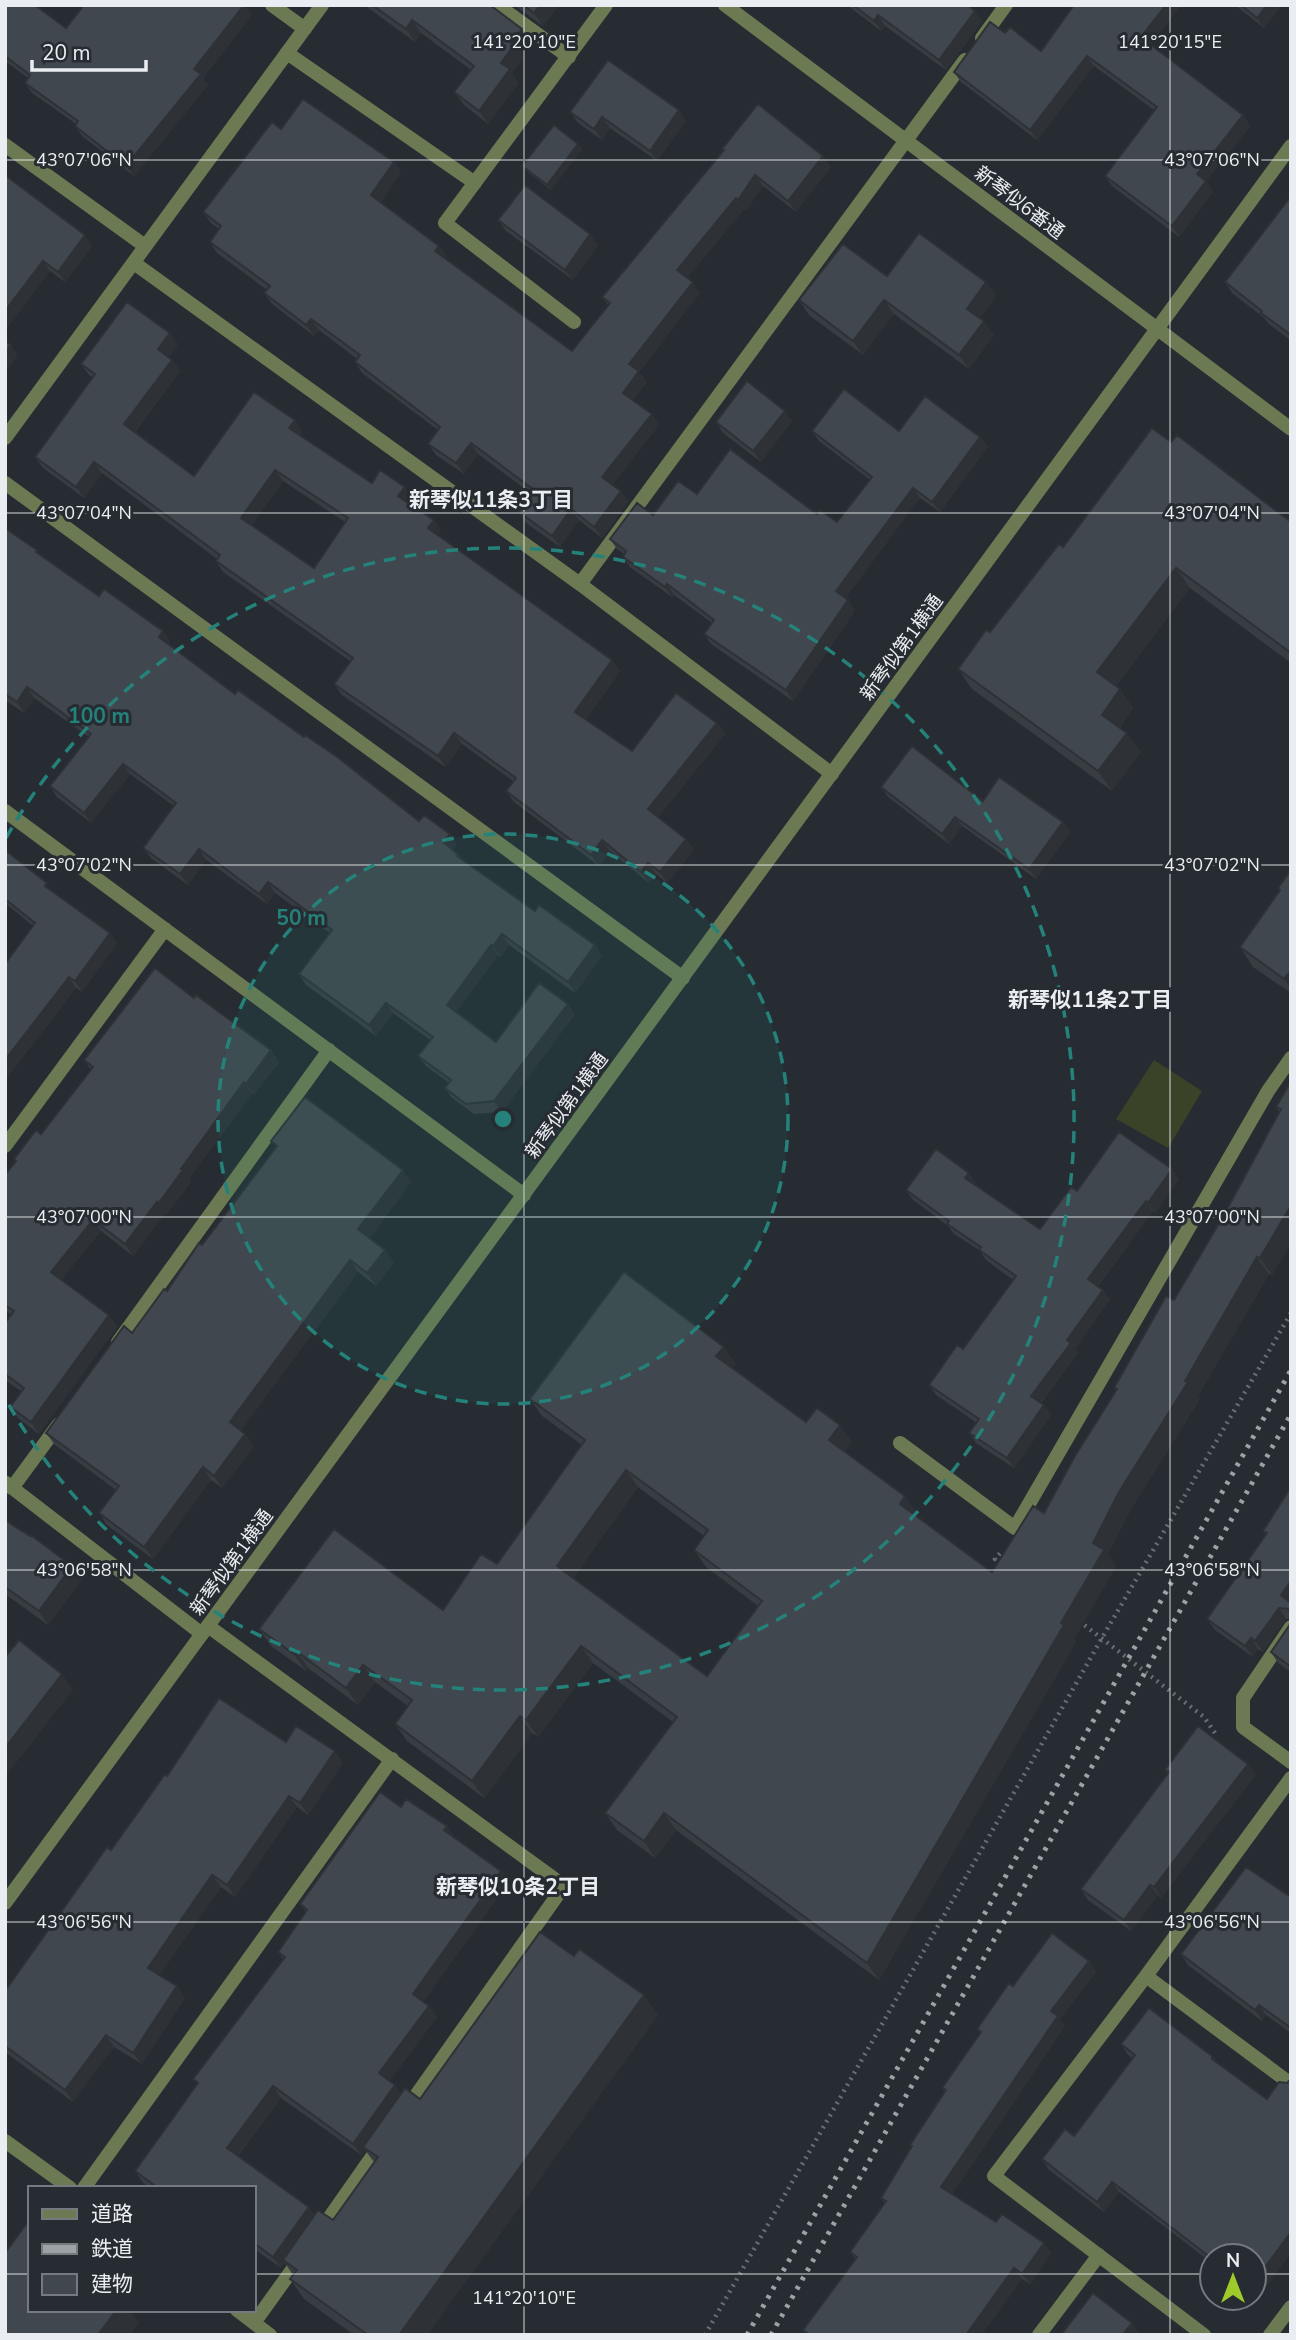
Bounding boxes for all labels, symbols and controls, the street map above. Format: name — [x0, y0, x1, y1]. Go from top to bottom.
scale bar — [32, 28, 145, 72]
text: 141°20'10"E — [472, 30, 576, 54]
text: 141°20'15"E — [1118, 30, 1222, 54]
text: 20 m — [42, 39, 91, 67]
text: 43°07'06"N — [36, 148, 132, 172]
text: 43°07'06"N — [1164, 148, 1260, 172]
street label: 新琴似6番通 — [969, 160, 1070, 245]
district label: 新琴似11条3丁目 — [409, 486, 573, 514]
text: 43°07'04"N — [36, 501, 132, 525]
text: 43°07'04"N — [1164, 501, 1260, 525]
street label: 新琴似第1横通 — [854, 589, 949, 706]
text: 100 m — [68, 702, 130, 730]
text: 43°07'02"N — [36, 853, 132, 877]
text: 43°07'02"N — [1164, 853, 1260, 877]
text: 50 m — [276, 904, 326, 932]
district label: 新琴似11条2丁目 — [1008, 986, 1172, 1014]
street label: 新琴似第1横通 — [519, 1047, 614, 1164]
centre of rings — [491, 1107, 515, 1131]
text: 43°07'00"N — [36, 1205, 132, 1229]
text: 43°07'00"N — [1164, 1205, 1260, 1229]
street label: 新琴似第1横通 — [184, 1504, 279, 1621]
text: 43°06'58"N — [36, 1558, 132, 1582]
text: 43°06'58"N — [1164, 1558, 1260, 1582]
district label: 新琴似10条2丁目 — [436, 1873, 600, 1901]
text: 43°06'56"N — [36, 1910, 132, 1934]
text: 43°06'56"N — [1164, 1910, 1260, 1934]
legend — [28, 2186, 256, 2312]
text: 道路 — [91, 2200, 133, 2228]
text: 鉄道 — [91, 2235, 133, 2263]
north arrow — [1198, 2242, 1268, 2312]
text: N — [1226, 2248, 1240, 2274]
text: 建物 — [91, 2270, 133, 2298]
text: 141°20'10"E — [472, 2286, 576, 2310]

